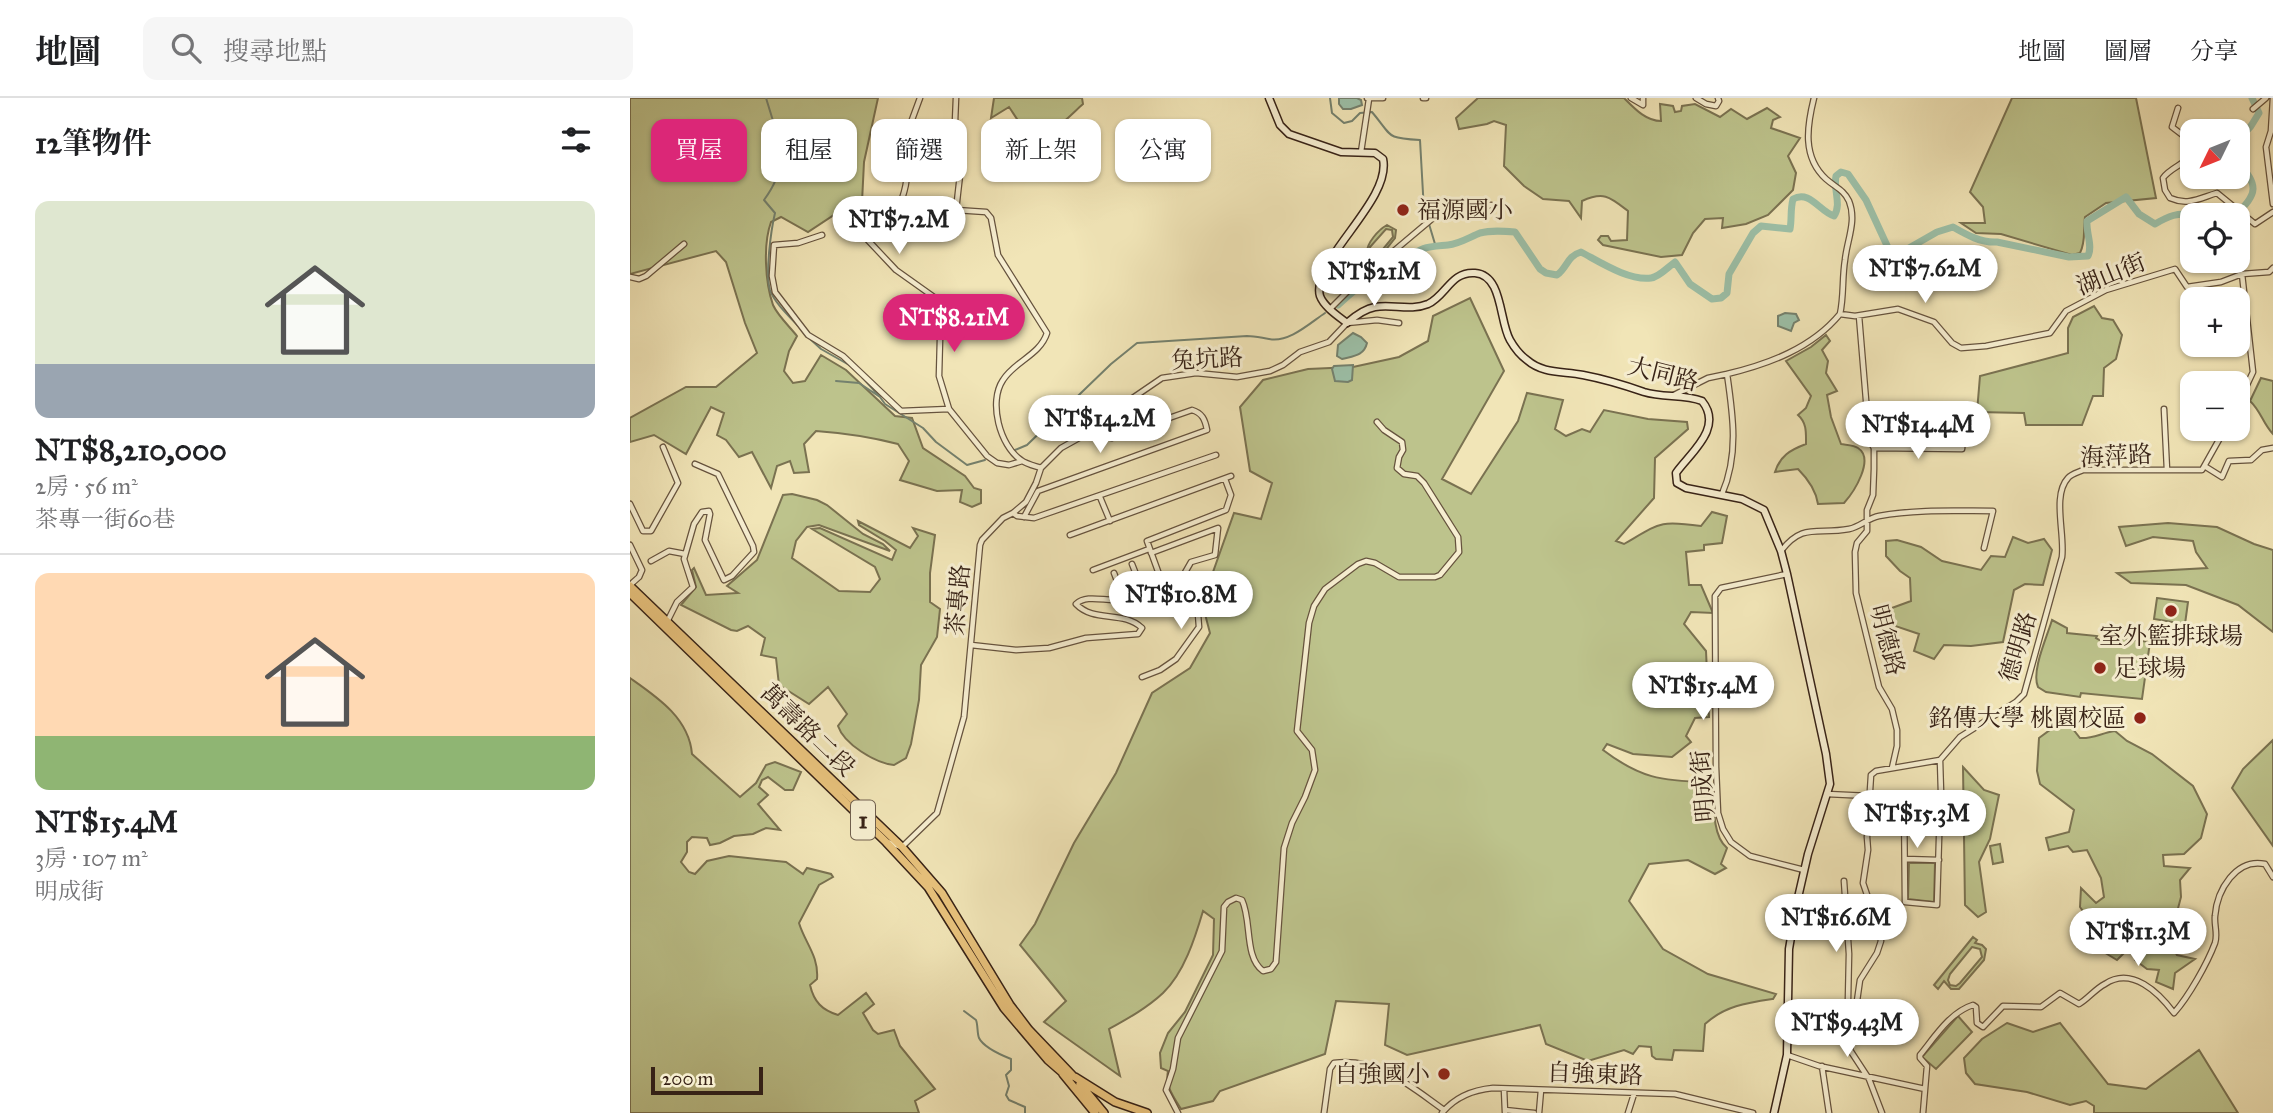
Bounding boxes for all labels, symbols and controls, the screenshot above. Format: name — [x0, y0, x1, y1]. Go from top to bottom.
search box — [143, 17, 633, 80]
icon: search — [167, 29, 205, 67]
text: 地圖 — [35, 32, 101, 72]
text: 搜尋地點 — [223, 35, 327, 67]
text: 地圖 — [2018, 36, 2066, 66]
text: 圖層 — [2104, 36, 2152, 66]
text: 分享 — [2190, 36, 2238, 66]
chip: 買屋 — [651, 119, 747, 182]
chip: 租屋 — [761, 119, 857, 182]
chip: 篩選 — [871, 119, 967, 182]
chip: 新上架 — [981, 119, 1101, 182]
chip: 公寓 — [1115, 119, 1211, 182]
north arrow — [2180, 119, 2250, 189]
map controls — [2180, 119, 2250, 441]
icon: filters — [557, 121, 595, 159]
text: 12筆物件 — [35, 125, 152, 161]
place label: 福源國小 — [1417, 195, 1513, 225]
pin: NT$7.2M — [834, 197, 964, 256]
marker: 福源國小 — [1395, 202, 1411, 218]
button: locate — [2180, 203, 2250, 273]
text: NT$7.2M — [849, 205, 949, 233]
pin: NT$7.62M — [1853, 246, 1997, 305]
icon: home — [252, 247, 378, 373]
street label: 湖山街 — [2072, 247, 2150, 301]
pin: NT$21M — [1317, 248, 1431, 308]
text: NT$7.62M — [1869, 254, 1981, 282]
text: NT$21M — [1327, 257, 1421, 285]
button: + — [2180, 287, 2250, 357]
pin: NT$8.21M — [882, 294, 1026, 354]
text: NT$8.21M — [899, 303, 1009, 331]
street label: 兔坑路 — [1170, 342, 1244, 376]
street label: 大同路 — [1624, 351, 1702, 397]
button: − — [2180, 371, 2250, 441]
pin: NT$14.2M — [1028, 396, 1172, 455]
pin: NT$14.4M — [1846, 402, 1990, 461]
text: NT$14.2M — [1044, 404, 1156, 432]
text: NT$14.4M — [1861, 410, 1975, 438]
text: NT$8,210,000 — [35, 432, 227, 468]
street label: 海萍路 — [2079, 439, 2153, 473]
text: 2房 · 56 m² — [35, 472, 138, 500]
text: 茶專一街60巷 — [35, 505, 175, 533]
street label: 茶專路 — [940, 563, 976, 637]
pin: NT$10.8M — [1109, 572, 1253, 631]
text: NT$10.8M — [1125, 580, 1237, 608]
street label: 明德路 — [1863, 601, 1911, 679]
marker: 室外籃排球場 — [2163, 603, 2179, 619]
street label: 德明路 — [1993, 608, 2043, 686]
icon: home — [252, 619, 378, 745]
place label: 室外籃排球場 — [2099, 621, 2243, 651]
place label: 足球場 — [2114, 653, 2186, 683]
marker: 足球場 — [2092, 660, 2108, 676]
pin: NT$15.4M — [1631, 662, 1775, 722]
text: NT$15.4M — [1648, 671, 1758, 699]
street label: 萬壽路二段 — [754, 678, 862, 782]
place label: 銘傳大學 桃園校區 — [1929, 703, 2126, 733]
marker: 銘傳大學 桃園校區 — [2132, 710, 2148, 726]
street label: 明成街 — [1685, 749, 1721, 823]
pin: NT$15.3M — [1845, 790, 1989, 850]
text: NT$15.3M — [1864, 799, 1970, 827]
road number: 1 — [851, 800, 875, 840]
text: NT$15.4M — [35, 804, 178, 840]
text: 3房 · 107 m² — [35, 844, 148, 872]
text: 明成街 — [35, 877, 104, 905]
pin: NT$16.6M — [1764, 894, 1908, 954]
text: NT$16.6M — [1781, 903, 1891, 931]
pin: NT$11.3M — [2066, 908, 2210, 968]
text: NT$11.3M — [2086, 917, 2190, 945]
pin: NT$9.43M — [1775, 1000, 1919, 1059]
text: NT$9.43M — [1791, 1008, 1903, 1036]
street label: 自強東路 — [1547, 1057, 1643, 1091]
place label: 自強國小 — [1334, 1059, 1430, 1089]
scale bar — [651, 1064, 763, 1096]
marker: 自強國小 — [1436, 1066, 1452, 1082]
text: 200 m — [662, 1067, 714, 1090]

